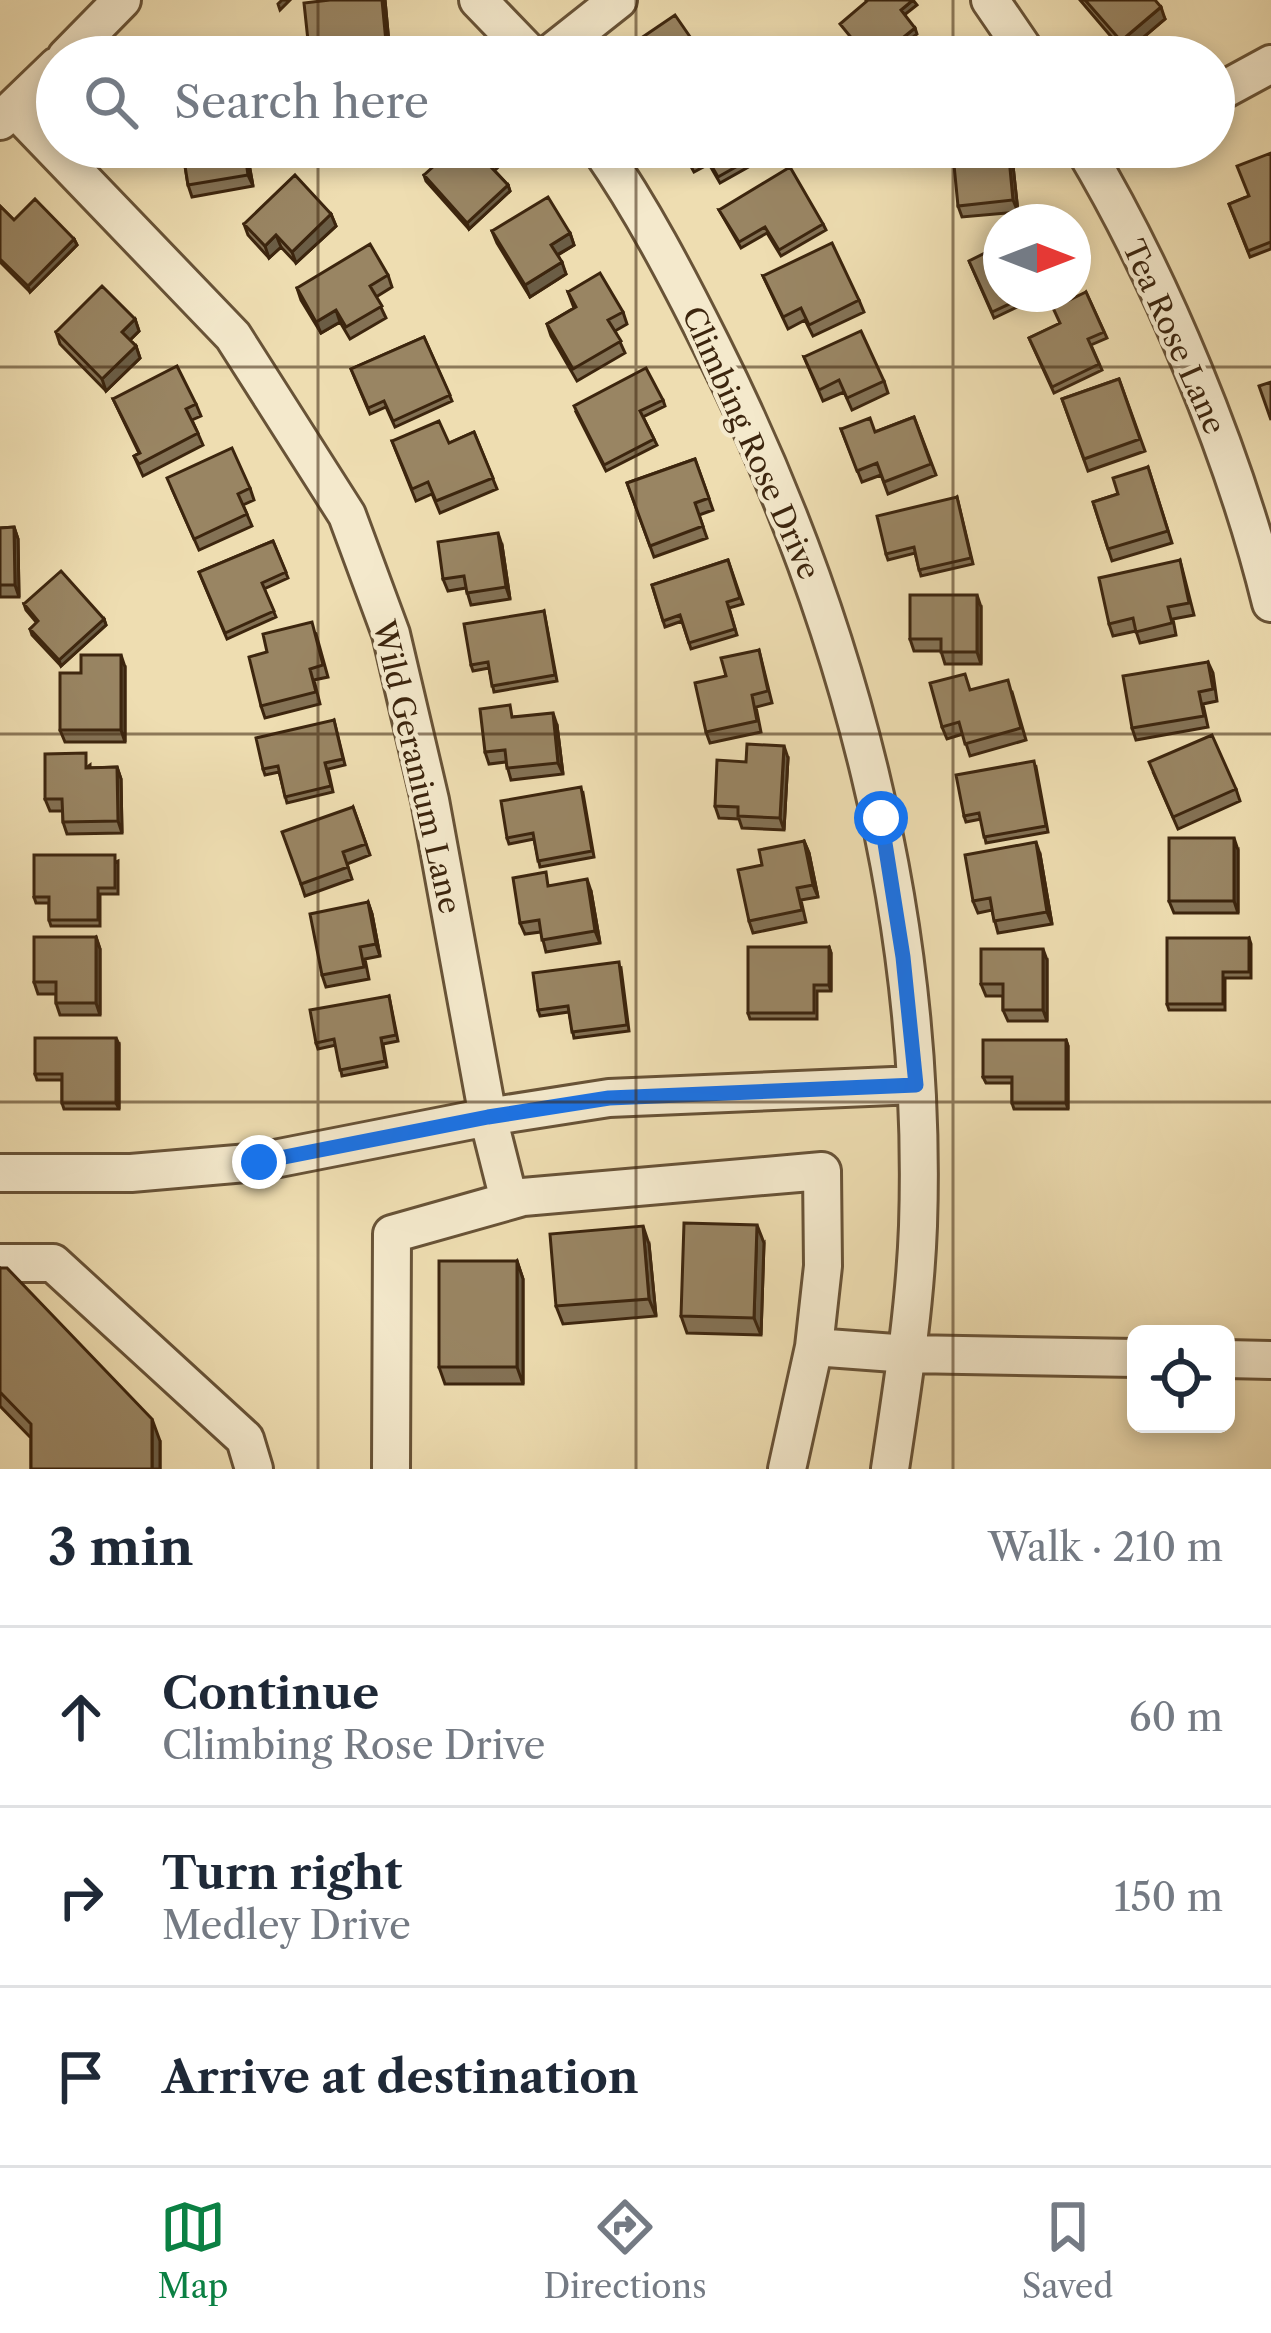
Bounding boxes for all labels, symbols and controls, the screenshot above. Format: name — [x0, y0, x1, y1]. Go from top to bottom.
search box — [36, 36, 1235, 168]
icon: search — [78, 69, 144, 135]
text: Search here — [174, 74, 429, 130]
north arrow — [983, 204, 1091, 312]
street label: Tea Rose Lane — [1115, 234, 1233, 440]
street label: Climbing Rose Drive — [674, 301, 828, 585]
street label: Wild Geranium Lane — [365, 616, 469, 917]
route start — [854, 791, 908, 845]
route end — [232, 1135, 286, 1189]
map controls — [1127, 1325, 1235, 1433]
button: locate — [1127, 1325, 1235, 1433]
text: 3 min — [48, 1516, 194, 1578]
text: Walk · 210 m — [988, 1523, 1223, 1571]
text: Continue — [162, 1665, 379, 1721]
icon: ahead — [48, 1684, 114, 1750]
text: 60 m — [1129, 1693, 1223, 1741]
text: Climbing Rose Drive — [162, 1721, 545, 1769]
text: Turn right — [162, 1845, 402, 1901]
icon: right — [48, 1864, 114, 1930]
text: 150 m — [1114, 1873, 1223, 1921]
text: Medley Drive — [162, 1901, 411, 1949]
icon: arrive — [48, 2044, 114, 2110]
text: Arrive at destination — [162, 2049, 639, 2105]
tab: Map — [158, 2194, 228, 2307]
tab: Directions — [544, 2194, 707, 2307]
tab: Saved — [1022, 2194, 1113, 2307]

